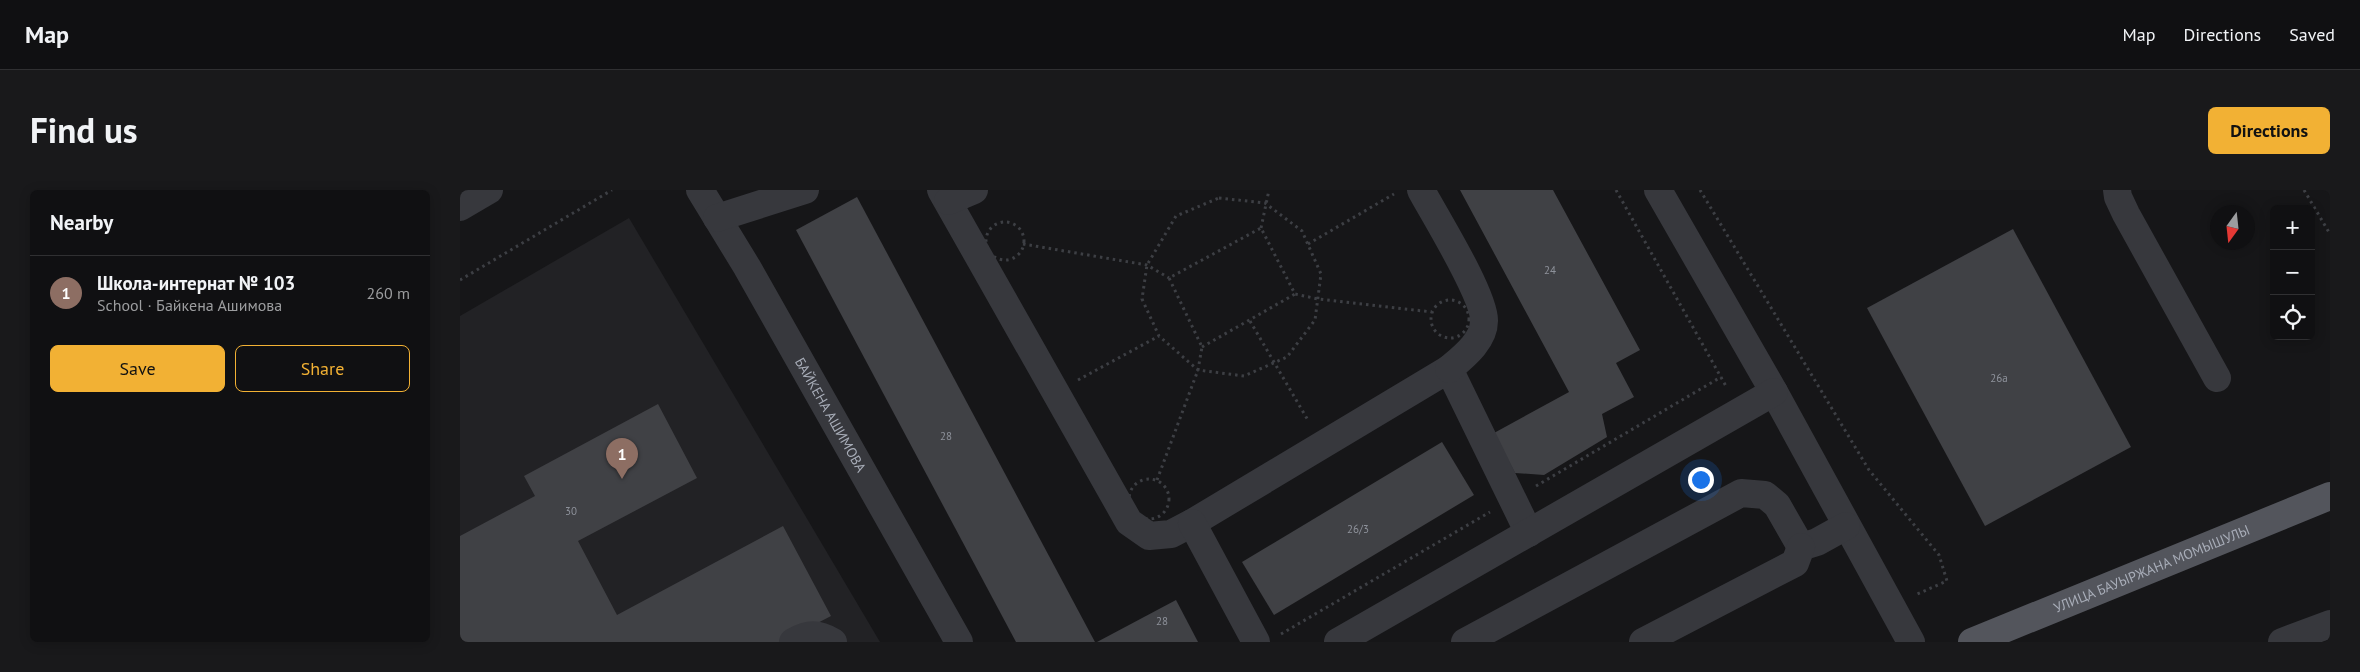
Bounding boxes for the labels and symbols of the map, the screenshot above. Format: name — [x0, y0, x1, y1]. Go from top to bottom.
north arrow — [2210, 205, 2255, 250]
house number: 24 — [1544, 263, 1556, 277]
street label: БАЙКЕНА АШИМОВА — [791, 354, 871, 476]
house number: 26а — [1990, 371, 2008, 385]
house number: 28 — [940, 429, 952, 443]
pin: 1 — [606, 438, 638, 479]
your location — [1688, 467, 1714, 493]
house number: 30 — [565, 504, 577, 518]
street label: УЛИЦА БАУЫРЖАНА МОМЫШУЛЫ — [2051, 521, 2252, 617]
house number: 26/3 — [1347, 522, 1369, 536]
house number: 28 — [1156, 614, 1168, 628]

